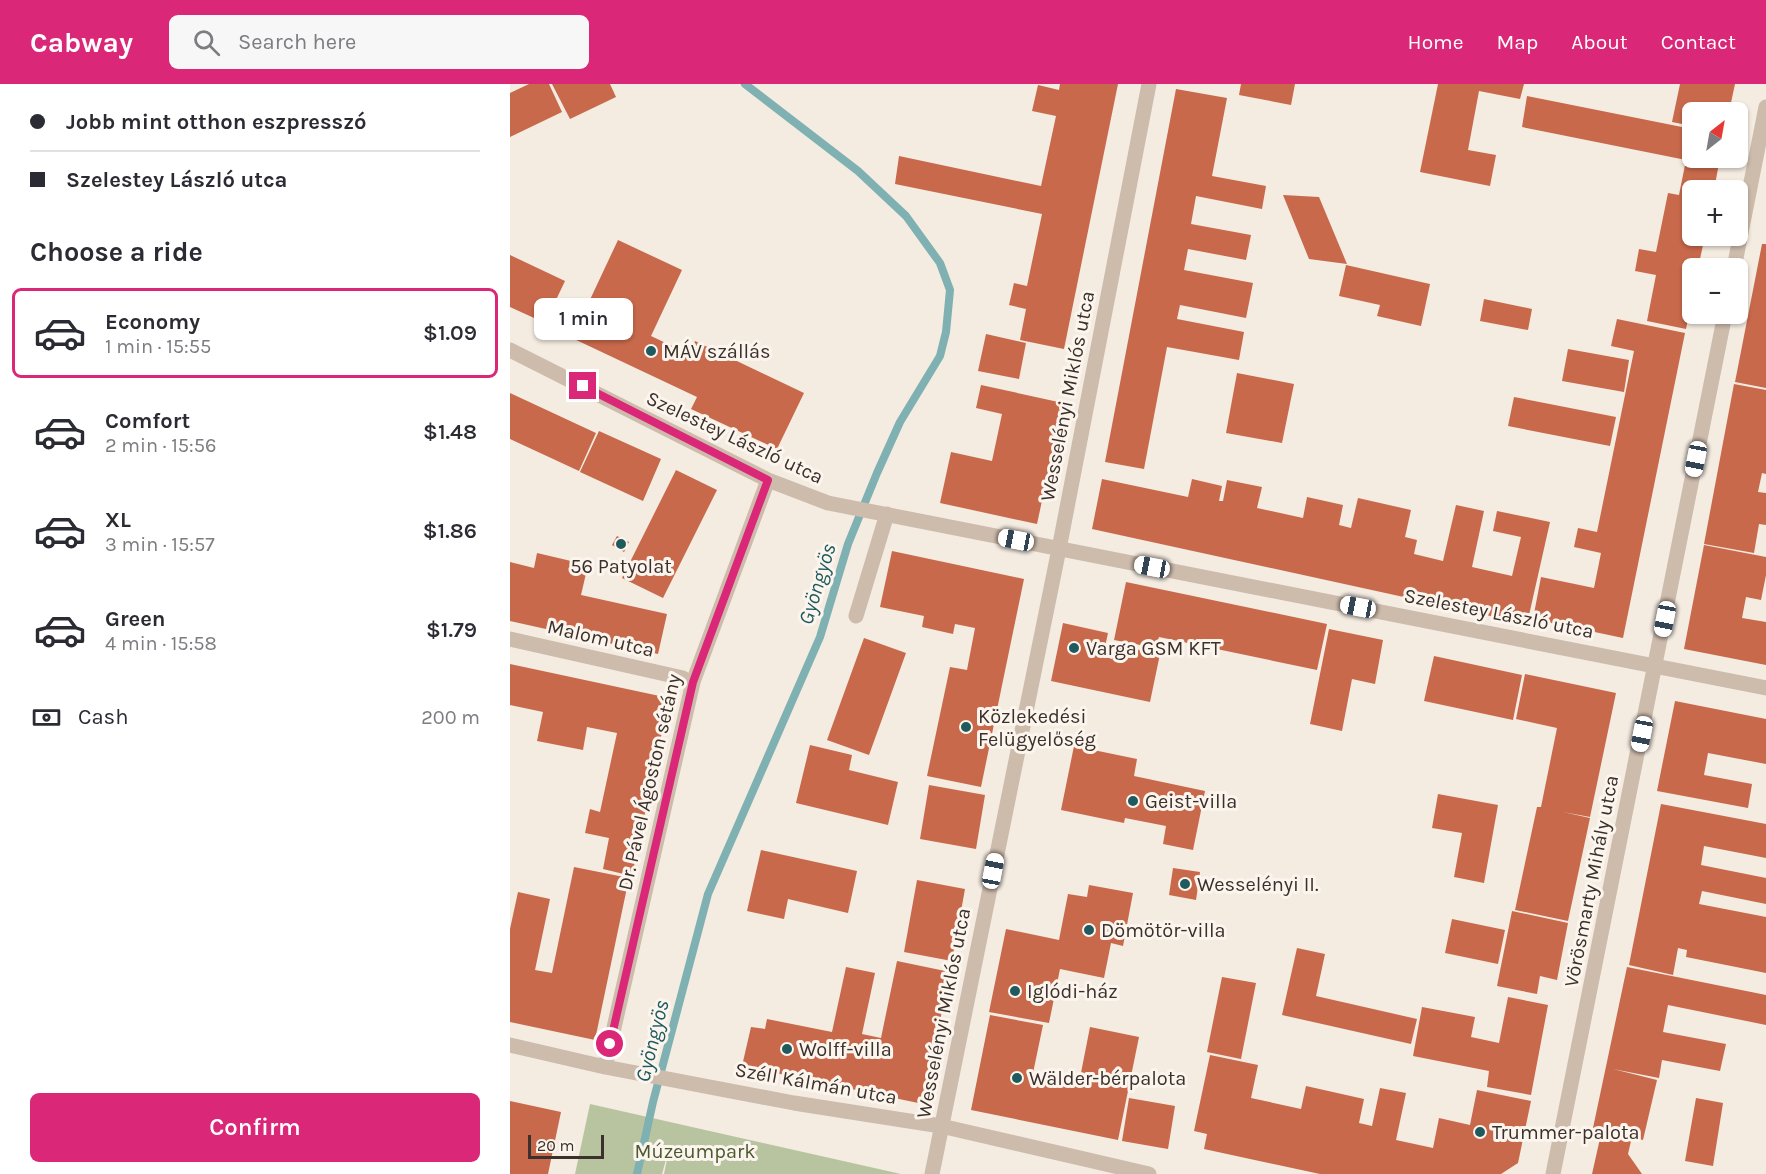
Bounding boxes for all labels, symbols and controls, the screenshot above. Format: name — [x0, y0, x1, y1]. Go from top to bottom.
search box — [169, 15, 589, 69]
text: Cabway — [30, 26, 133, 59]
icon: search — [190, 26, 223, 59]
text: Search here — [238, 29, 356, 55]
text: Home — [1408, 30, 1464, 54]
text: Map — [1497, 30, 1538, 54]
text: About — [1571, 30, 1628, 54]
text: Contact — [1661, 30, 1736, 54]
north arrow — [1682, 102, 1748, 168]
map controls — [1682, 102, 1748, 324]
text: Jobb mint otthon eszpresszó — [66, 109, 367, 135]
text: Szelestey László utca — [66, 167, 287, 193]
button: + — [1682, 180, 1748, 246]
text: Choose a ride — [30, 236, 203, 268]
button: − — [1682, 258, 1748, 324]
street label: Wesselényi Miklós utca — [1036, 289, 1099, 503]
callout: 1 min — [533, 299, 632, 341]
icon: car — [33, 306, 87, 360]
text: 1 min — [559, 307, 608, 330]
text: Economy — [105, 309, 200, 335]
text: $1.09 — [423, 320, 477, 346]
text: 1 min · 15:55 — [105, 335, 211, 358]
place label: MÁV szállás — [663, 339, 771, 363]
marker: MÁV szállás — [644, 344, 658, 358]
route end — [569, 372, 596, 399]
street label: Szelestey László utca — [643, 386, 827, 489]
icon: car — [33, 405, 87, 459]
text: Comfort — [105, 408, 190, 434]
text: $1.48 — [423, 419, 477, 445]
text: 2 min · 15:56 — [105, 434, 216, 457]
car — [1684, 440, 1708, 478]
icon: car — [33, 504, 87, 558]
text: XL — [105, 507, 131, 533]
text: $1.86 — [423, 518, 477, 544]
car — [997, 528, 1035, 552]
text: 3 min · 15:57 — [105, 533, 215, 556]
marker: 56 Patyolat — [614, 537, 628, 551]
water label: Gyöngyös — [793, 541, 841, 627]
place label: 56 Patyolat — [570, 555, 672, 578]
car — [1133, 555, 1171, 579]
street label: Szelestey László utca — [1402, 584, 1596, 643]
car — [1339, 595, 1377, 619]
car — [1653, 600, 1677, 638]
icon: car — [33, 603, 87, 657]
text: Green — [105, 606, 166, 632]
street label: Malom utca — [545, 615, 657, 662]
text: $1.79 — [426, 617, 477, 643]
text: 4 min · 15:58 — [105, 632, 217, 655]
place label: Varga GSM KFT — [1086, 637, 1221, 660]
marker: Varga GSM KFT — [1067, 641, 1081, 655]
street label: Dr. Pável Ágoston sétány — [612, 671, 686, 893]
icon: cash — [30, 701, 63, 734]
text: Cash — [78, 704, 128, 730]
place label: Közlekedési Felügyelőség — [978, 705, 1096, 751]
text: 200 m — [421, 706, 480, 729]
car — [1630, 715, 1654, 753]
marker: Közlekedési Felügyelőség — [959, 720, 973, 734]
street label: Vörösmarty Mihály utca — [1560, 773, 1623, 989]
place label: Geist-villa — [1145, 790, 1237, 813]
marker: Geist-villa — [1126, 794, 1140, 808]
car — [981, 852, 1005, 890]
place label: Wesselényi II. — [1197, 873, 1319, 896]
marker: Wesselényi II. — [1178, 877, 1192, 891]
street label: Wesselényi Miklós utca — [912, 906, 975, 1120]
place label: Dömötör-villa — [1101, 919, 1226, 942]
marker: Dömötör-villa — [1082, 923, 1096, 937]
place label: Iglódi-ház — [1027, 980, 1118, 1003]
marker: Iglódi-ház — [1008, 984, 1022, 998]
water label: Gyöngyös — [630, 998, 674, 1084]
route start — [596, 1030, 623, 1057]
place label: Wolff-villa — [799, 1038, 892, 1061]
marker: Wolff-villa — [780, 1042, 794, 1056]
street label: Széll Kálmán utca — [733, 1058, 899, 1109]
place label: Wälder-bérpalota — [1029, 1067, 1186, 1090]
marker: Wälder-bérpalota — [1010, 1071, 1024, 1085]
button: Confirm — [30, 1093, 480, 1162]
place label: Trummer-palota — [1492, 1121, 1640, 1144]
marker: Trummer-palota — [1473, 1125, 1487, 1139]
scale bar — [528, 1132, 604, 1160]
text: 20 m — [537, 1136, 575, 1155]
park label: Múzeumpark — [635, 1140, 755, 1163]

